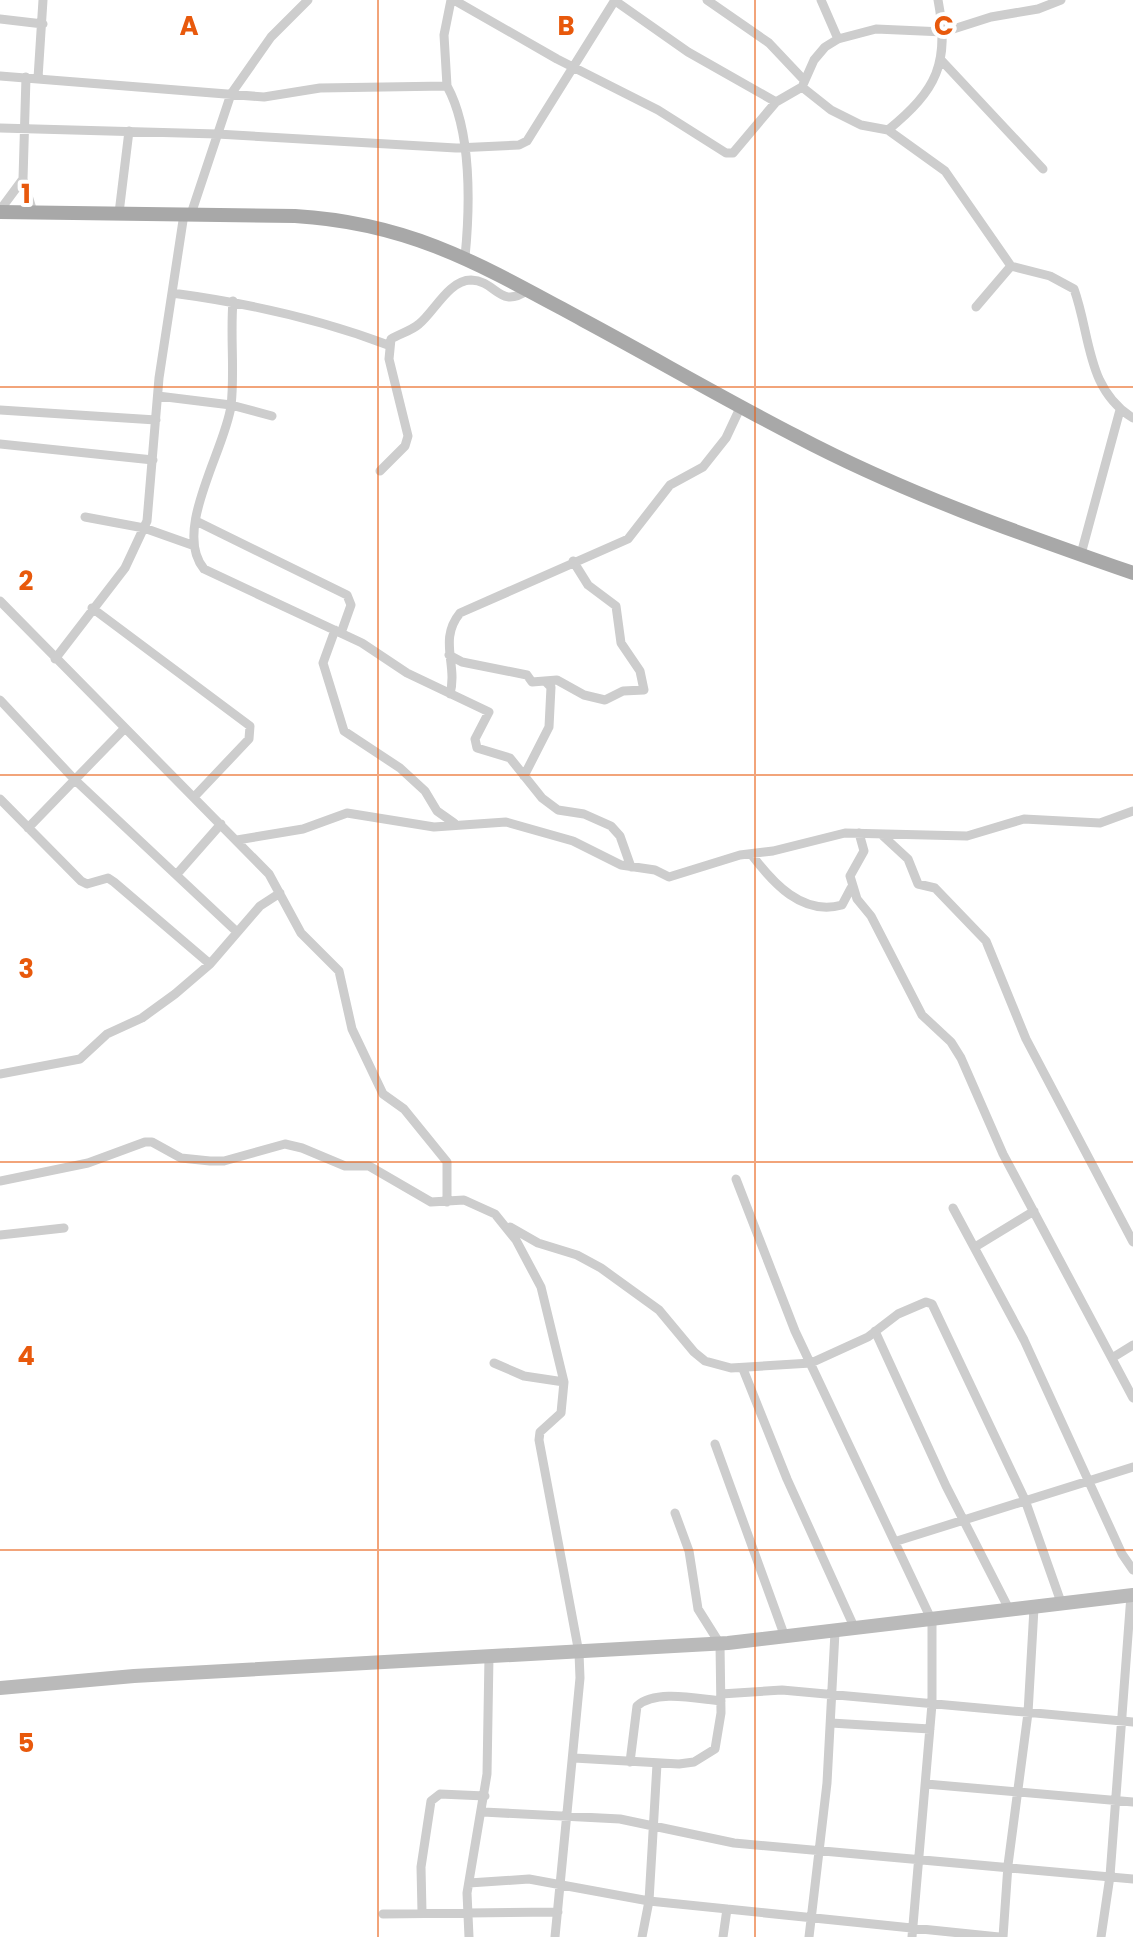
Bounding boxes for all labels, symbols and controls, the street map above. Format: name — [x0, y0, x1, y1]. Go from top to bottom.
text: A — [179, 8, 199, 44]
text: B — [557, 8, 575, 44]
text: C — [934, 8, 954, 44]
text: 1 — [21, 176, 31, 212]
text: 2 — [19, 563, 34, 599]
text: 3 — [18, 951, 34, 987]
text: 4 — [17, 1338, 35, 1374]
text: 5 — [18, 1725, 34, 1761]

